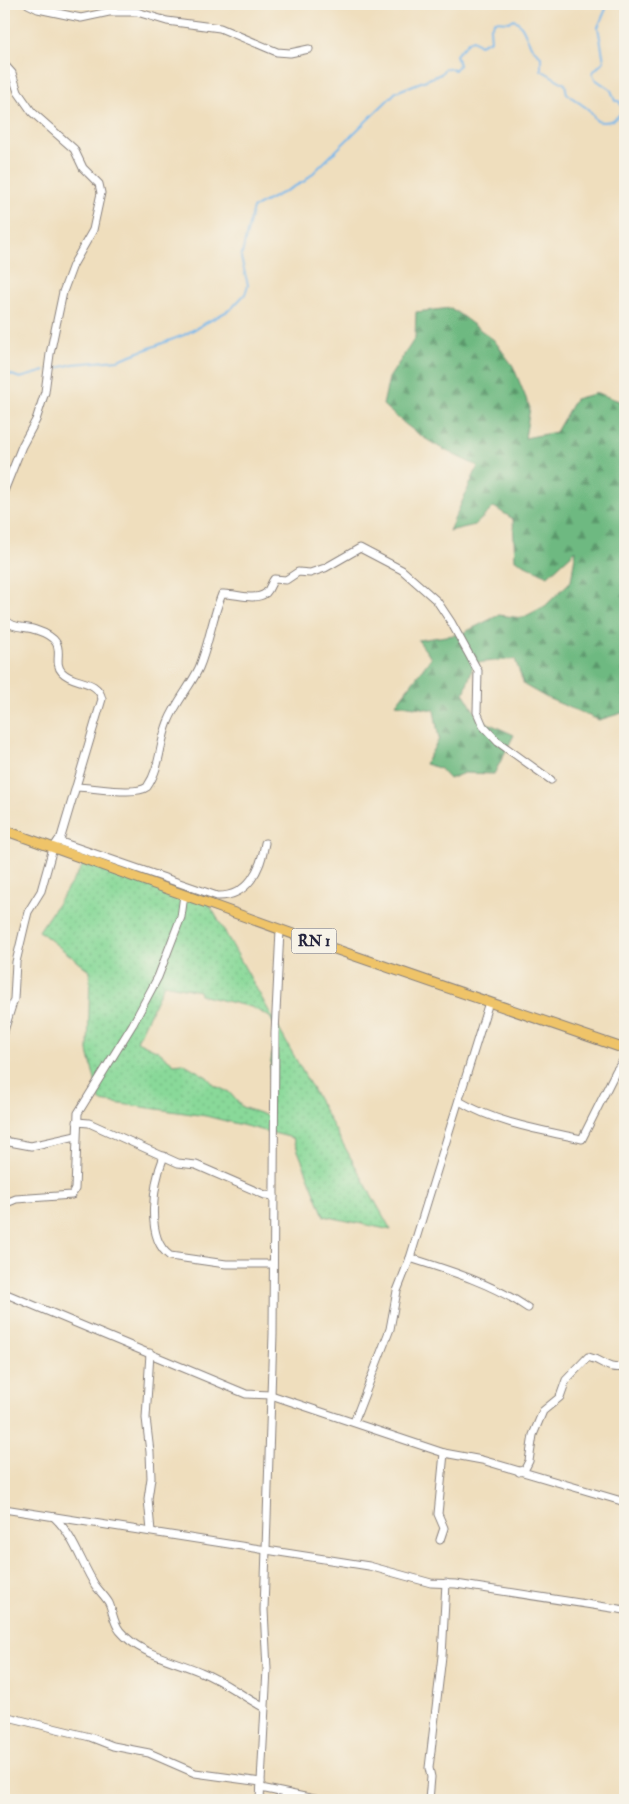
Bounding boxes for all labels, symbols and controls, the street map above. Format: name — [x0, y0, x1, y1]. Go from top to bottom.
road number: RN 1 — [292, 928, 336, 954]

